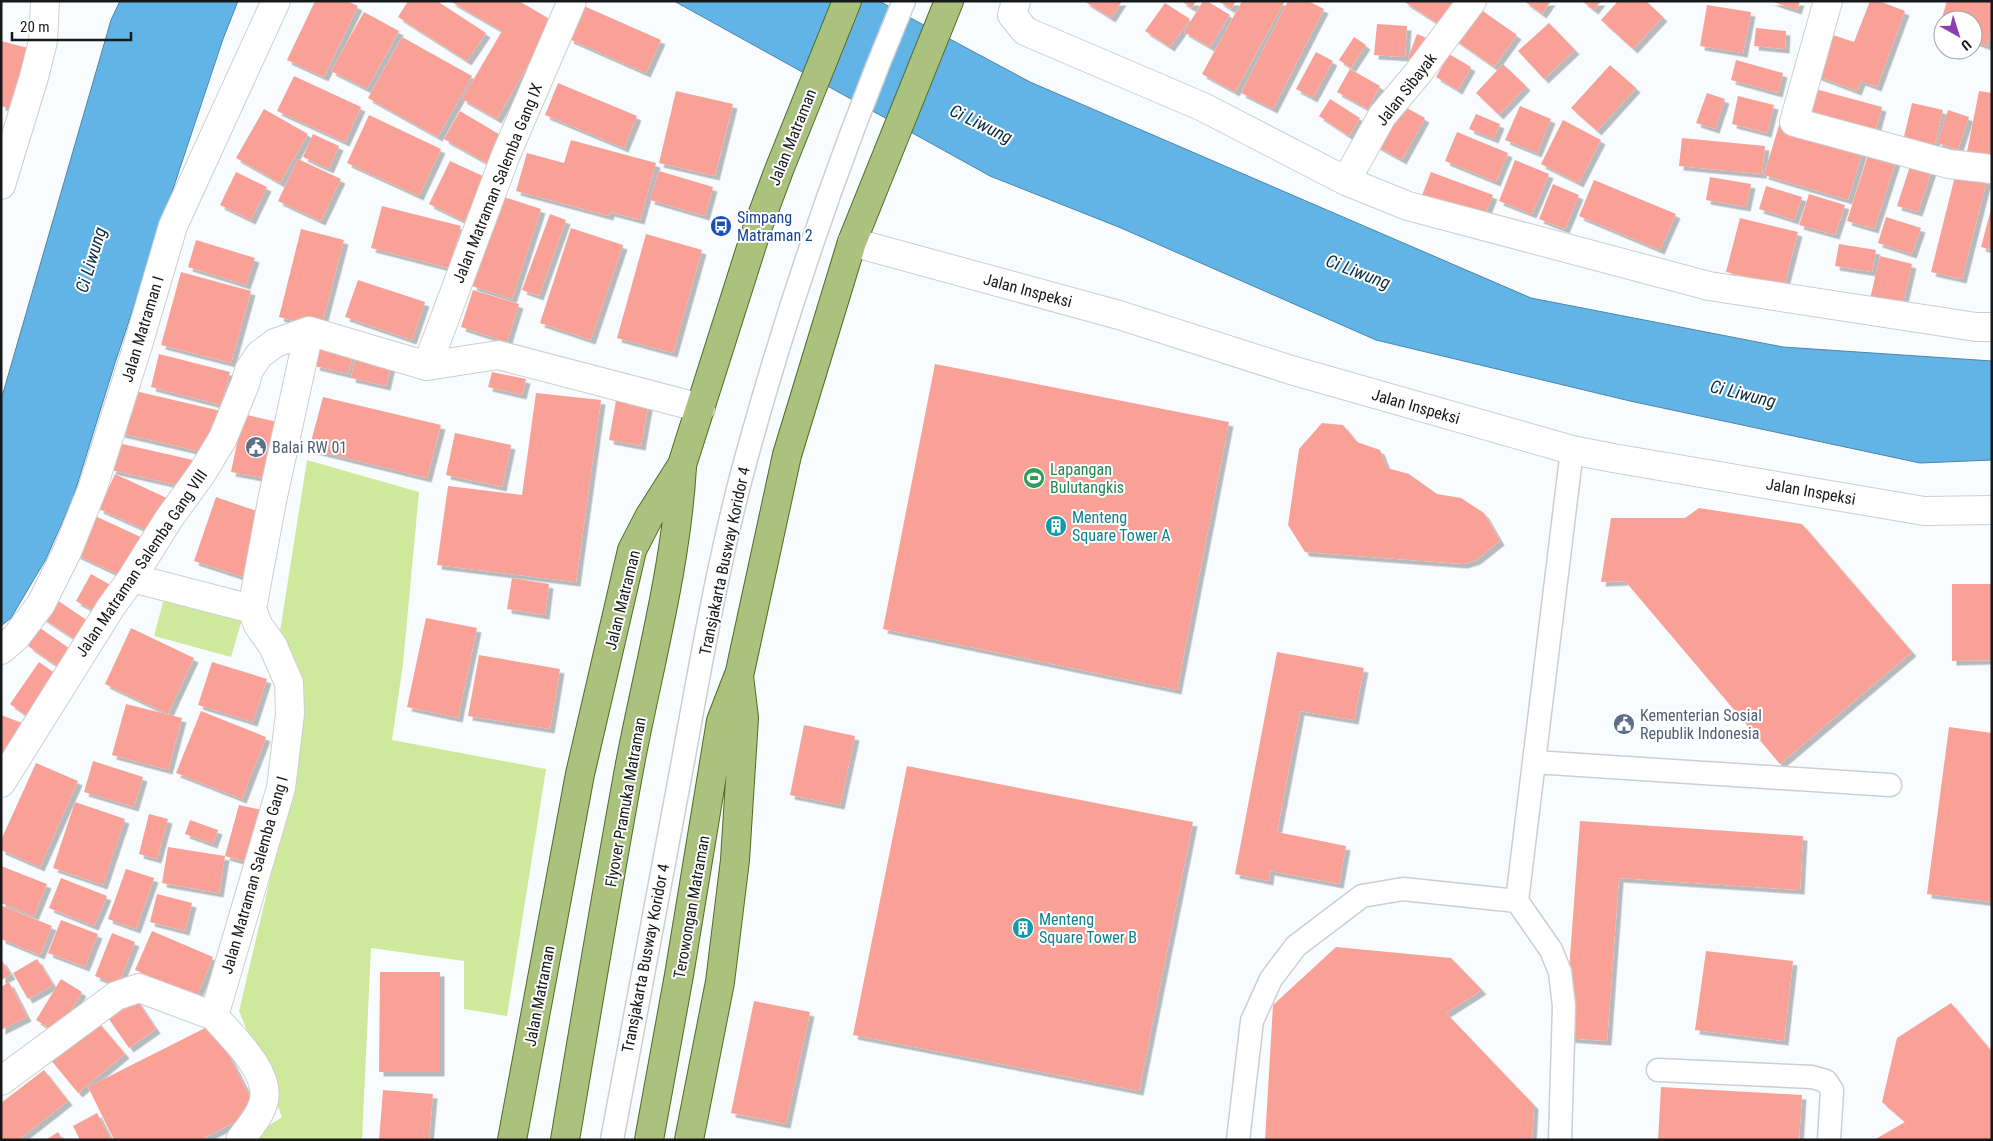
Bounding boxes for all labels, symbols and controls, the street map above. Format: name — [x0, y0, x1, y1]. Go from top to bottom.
scale bar — [12, 10, 131, 42]
north arrow — [1933, 10, 1983, 60]
text: 20 m — [20, 18, 50, 36]
text: U — [1958, 36, 1974, 54]
street label: Jalan Sibayak — [1372, 49, 1441, 129]
street label: Jalan Matraman Salemba Gang IX — [449, 80, 546, 286]
street label: Jalan Matraman — [764, 86, 820, 188]
water label: Ci Liwung — [946, 99, 1016, 148]
place label: Simpang Matraman 2 — [737, 208, 813, 245]
bus stop icon: Simpang Matraman 2 — [709, 214, 733, 238]
water label: Ci Liwung — [71, 224, 110, 295]
water label: Ci Liwung — [1323, 250, 1394, 294]
street label: Jalan Inspeksi — [982, 270, 1074, 311]
street label: Jalan Matraman I — [117, 274, 168, 385]
water label: Ci Liwung — [1708, 375, 1779, 412]
street label: Jalan Inspeksi — [1370, 385, 1462, 428]
public building icon: Balai RW 01 — [244, 435, 268, 459]
place label: Balai RW 01 — [272, 438, 347, 457]
place label: Lapangan Bulutangkis — [1050, 460, 1124, 497]
street label: Transjakarta Busway Koridor 4 — [695, 465, 754, 657]
street label: Jalan Matraman Salemba Gang VIII — [72, 466, 211, 661]
sports icon: Lapangan Bulutangkis — [1022, 466, 1046, 490]
street label: Jalan Inspeksi — [1765, 474, 1857, 509]
place label: Menteng Square Tower A — [1072, 508, 1171, 545]
building icon: Menteng Square Tower A — [1044, 514, 1068, 538]
street label: Jalan Matraman — [601, 548, 644, 652]
place label: Kementerian Sosial Republik Indonesia — [1640, 706, 1762, 743]
public building icon: Kementerian Sosial Republik Indonesia — [1612, 712, 1636, 736]
street label: Flyover Pramuka Matraman — [601, 716, 650, 889]
street label: Jalan Matraman Salemba Gang I — [217, 774, 292, 976]
street label: Terowongan Matraman — [670, 834, 713, 980]
street label: Transjakarta Busway Koridor 4 — [618, 862, 673, 1054]
place label: Menteng Square Tower B — [1039, 910, 1137, 947]
building icon: Menteng Square Tower B — [1011, 916, 1035, 940]
street label: Jalan Matraman — [520, 944, 559, 1048]

